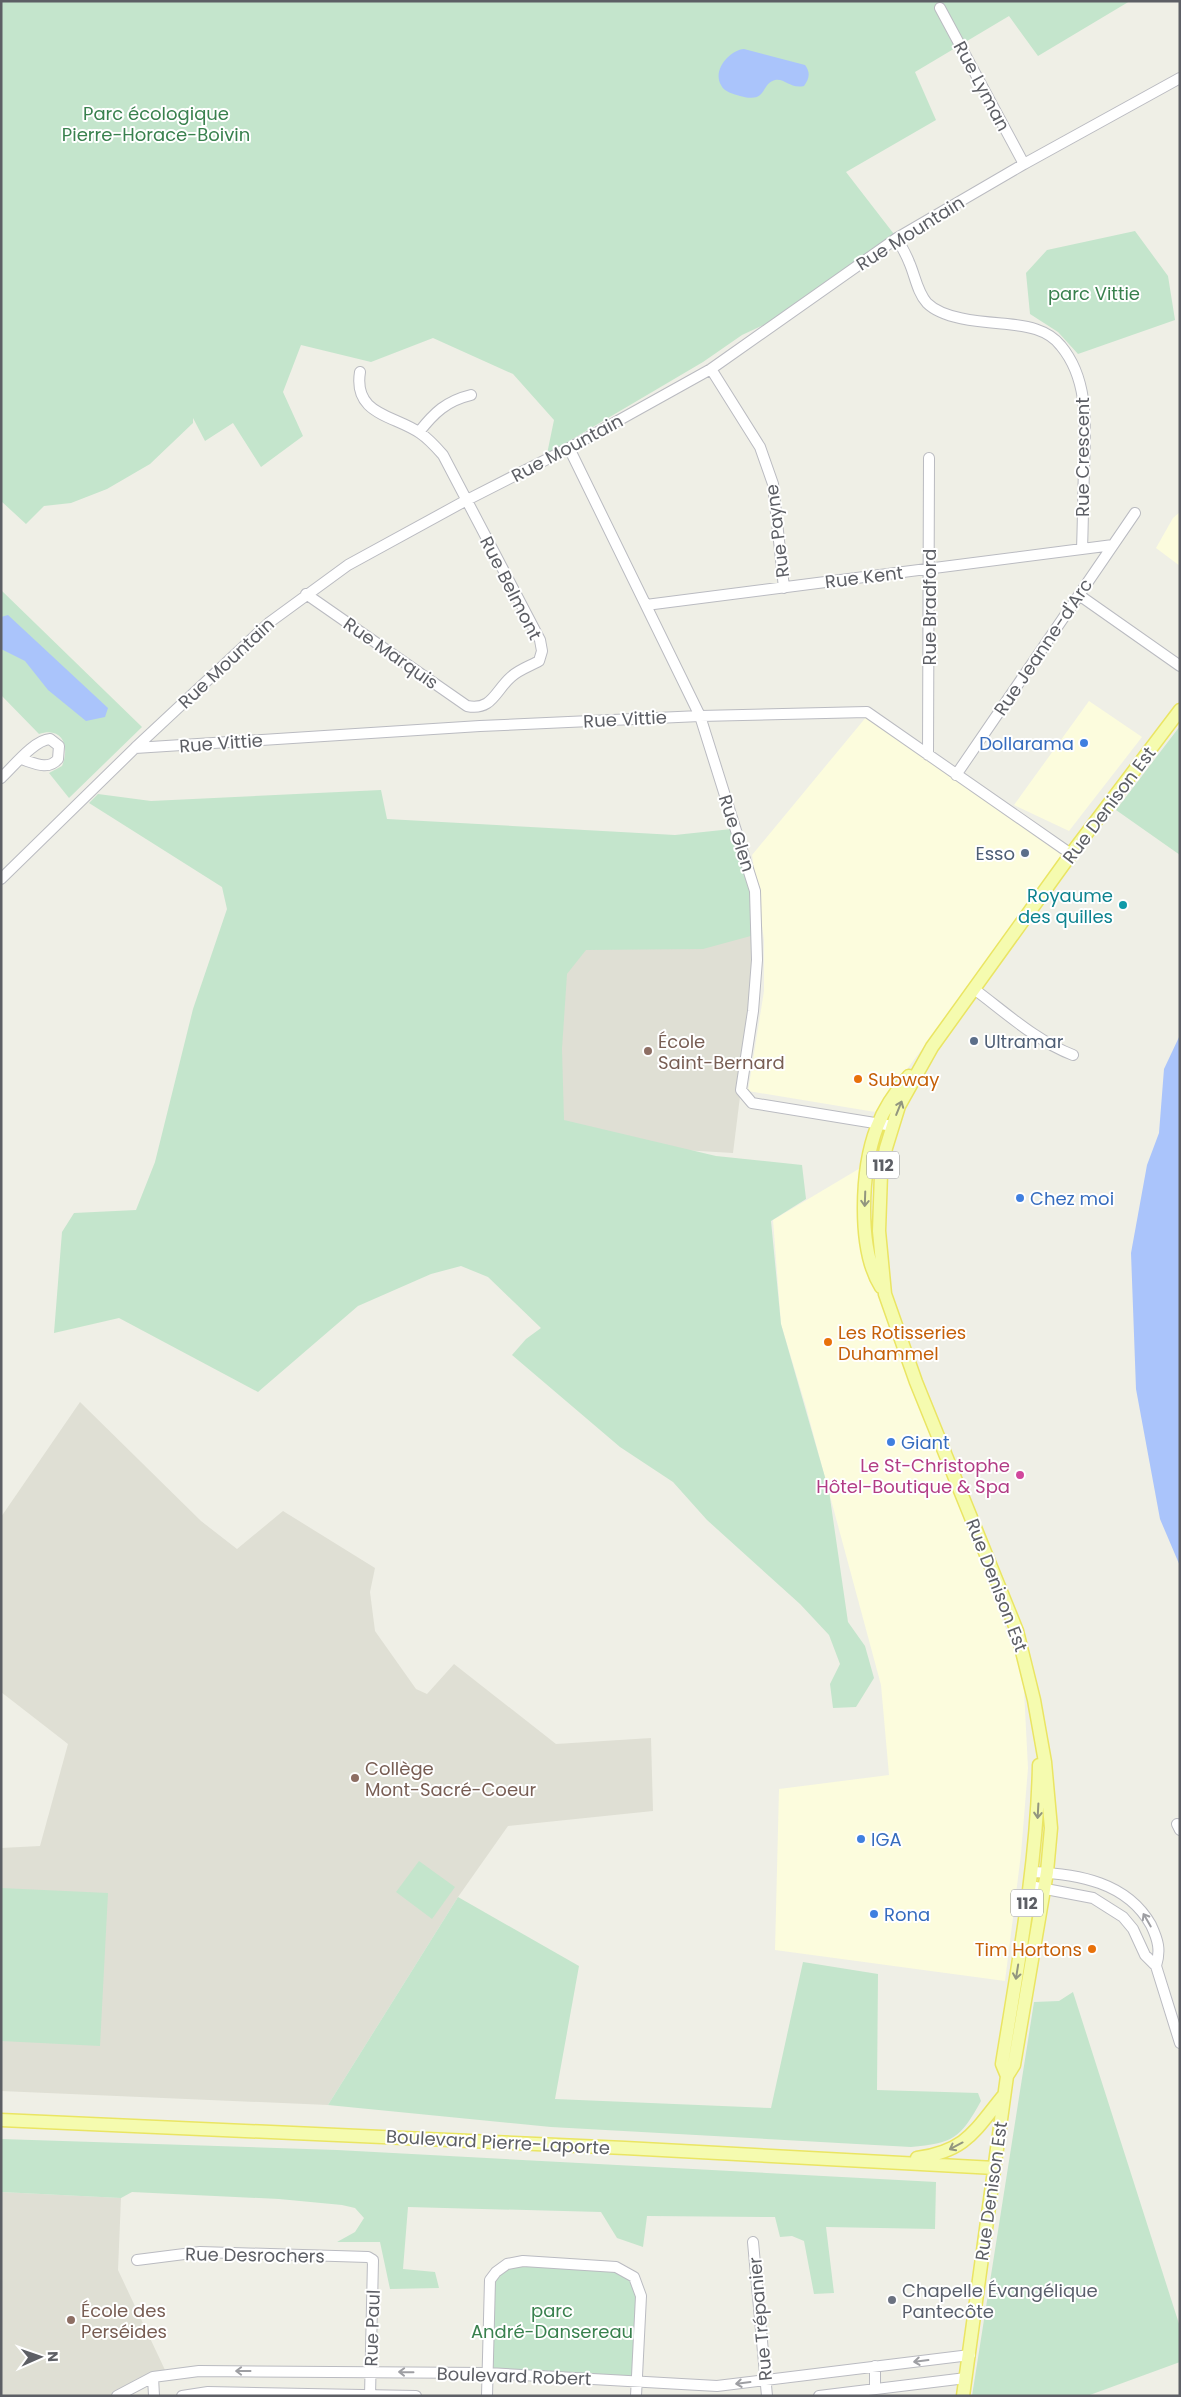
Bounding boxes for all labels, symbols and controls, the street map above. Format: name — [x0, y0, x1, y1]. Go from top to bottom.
street label: Rue Lyman — [948, 37, 1016, 135]
park label: Parc écologique Pierre-Horace-Boivin — [62, 101, 250, 147]
street label: Rue Mountain — [851, 190, 969, 276]
park label: parc Vittie — [1048, 281, 1140, 306]
street label: Rue Crescent — [1070, 397, 1095, 517]
street label: Rue Mountain — [507, 408, 627, 488]
street label: Rue Payne — [759, 483, 795, 579]
street label: Rue Belmont — [474, 532, 548, 644]
street label: Rue Bradford — [917, 549, 942, 665]
street label: Rue Kent — [824, 560, 904, 594]
street label: Rue Jeanne-d'Arc — [988, 574, 1098, 720]
street label: Rue Marquis — [339, 611, 443, 695]
street label: Rue Mountain — [172, 612, 280, 714]
street label: Rue Vittie — [583, 704, 667, 734]
street label: Rue Vittie — [178, 728, 264, 758]
place label: Dollarama — [979, 731, 1074, 756]
marker: Dollarama — [1078, 737, 1090, 749]
street label: Rue Denison Est — [1057, 741, 1161, 869]
street label: Rue Glen — [713, 791, 761, 875]
place label: Esso — [975, 841, 1015, 866]
marker: Esso — [1019, 847, 1031, 859]
place label: Royaume des quilles — [1018, 883, 1113, 929]
marker: Royaume des quilles — [1117, 899, 1129, 911]
place label: École Saint-Bernard — [658, 1029, 785, 1075]
place label: Ultramar — [984, 1029, 1064, 1054]
marker: Ultramar — [968, 1035, 980, 1047]
marker: École Saint-Bernard — [642, 1045, 654, 1057]
place label: Subway — [868, 1067, 939, 1092]
marker: Subway — [852, 1073, 864, 1085]
one-way arrow — [895, 1101, 904, 1116]
road number: 112 — [867, 1152, 899, 1178]
place label: Chez moi — [1030, 1186, 1114, 1211]
one-way arrow — [860, 1191, 870, 1207]
marker: Chez moi — [1014, 1192, 1026, 1204]
place label: Les Rotisseries Duhammel — [838, 1320, 966, 1366]
marker: Les Rotisseries Duhammel — [822, 1336, 834, 1348]
place label: Giant — [901, 1430, 950, 1455]
marker: Giant — [885, 1436, 897, 1448]
place label: Le St-Christophe Hôtel-Boutique & Spa — [816, 1453, 1010, 1499]
marker: Le St-Christophe Hôtel-Boutique & Spa — [1014, 1469, 1026, 1481]
street label: Rue Denison Est — [960, 1515, 1034, 1655]
place label: Collège Mont-Sacré-Coeur — [365, 1756, 537, 1802]
marker: Collège Mont-Sacré-Coeur — [349, 1772, 361, 1784]
one-way arrow — [1033, 1803, 1042, 1819]
place label: IGA — [871, 1827, 902, 1852]
marker: IGA — [855, 1833, 867, 1845]
road number: 112 — [1011, 1890, 1043, 1916]
place label: Rona — [884, 1902, 930, 1927]
marker: Rona — [868, 1908, 880, 1920]
one-way arrow — [1142, 1914, 1152, 1928]
place label: Tim Hortons — [975, 1937, 1082, 1962]
marker: Tim Hortons — [1086, 1943, 1098, 1955]
one-way arrow — [1011, 1964, 1021, 1980]
street label: Rue Denison Est — [969, 2120, 1013, 2262]
street label: Boulevard Pierre-Laporte — [385, 2124, 611, 2160]
one-way arrow — [949, 2142, 964, 2151]
street label: Rue Desrochers — [185, 2241, 325, 2269]
street label: Rue Trépanier — [742, 2256, 778, 2382]
place label: Chapelle Évangélique Pantecôte — [902, 2278, 1098, 2324]
street label: Rue Paul — [358, 2289, 386, 2367]
marker: Chapelle Évangélique Pantecôte — [886, 2294, 898, 2306]
place label: École des Perséides — [81, 2298, 167, 2344]
park label: parc André-Dansereau — [471, 2298, 633, 2344]
marker: École des Perséides — [65, 2314, 77, 2326]
north arrow — [15, 2332, 65, 2382]
text: N — [43, 2351, 63, 2362]
one-way arrow — [913, 2356, 929, 2366]
street label: Boulevard Robert — [436, 2361, 592, 2391]
one-way arrow — [235, 2366, 252, 2376]
one-way arrow — [398, 2367, 414, 2376]
one-way arrow — [735, 2378, 751, 2388]

